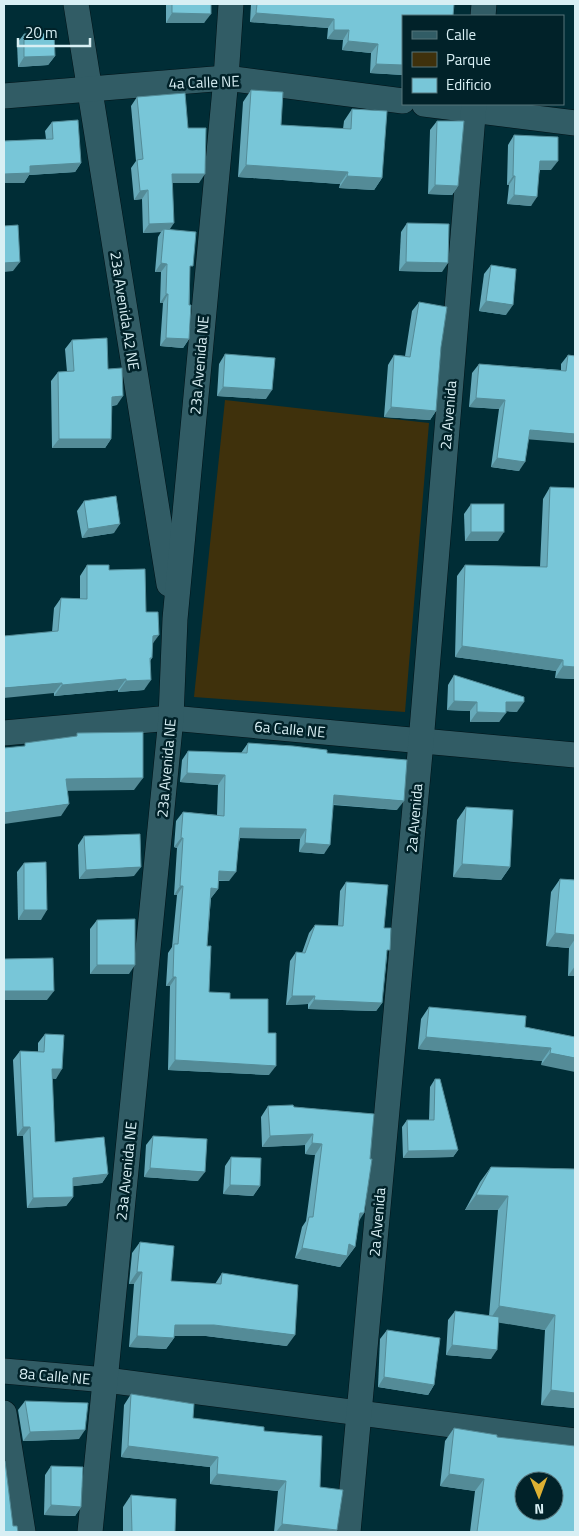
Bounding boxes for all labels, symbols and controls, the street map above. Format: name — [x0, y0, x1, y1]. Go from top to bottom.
scale bar — [18, 15, 90, 47]
legend — [402, 15, 564, 105]
text: 20 m — [25, 21, 58, 44]
text: Calle — [446, 23, 476, 46]
text: Parque — [446, 48, 491, 71]
street label: 4a Calle NE — [168, 69, 240, 95]
text: Edificio — [446, 73, 491, 96]
street label: 23a Avenida A2 NE — [104, 250, 146, 372]
street label: 23a Avenida NE — [183, 314, 215, 416]
street label: 2a Avenida — [434, 379, 463, 451]
street label: 6a Calle NE — [254, 714, 326, 744]
street label: 23a Avenida NE — [150, 717, 182, 819]
street label: 2a Avenida — [400, 782, 429, 854]
street label: 23a Avenida NE — [109, 1120, 143, 1222]
street label: 2a Avenida — [363, 1186, 392, 1258]
street label: 8a Calle NE — [19, 1361, 91, 1391]
north arrow — [514, 1471, 564, 1521]
text: N — [534, 1499, 544, 1520]

